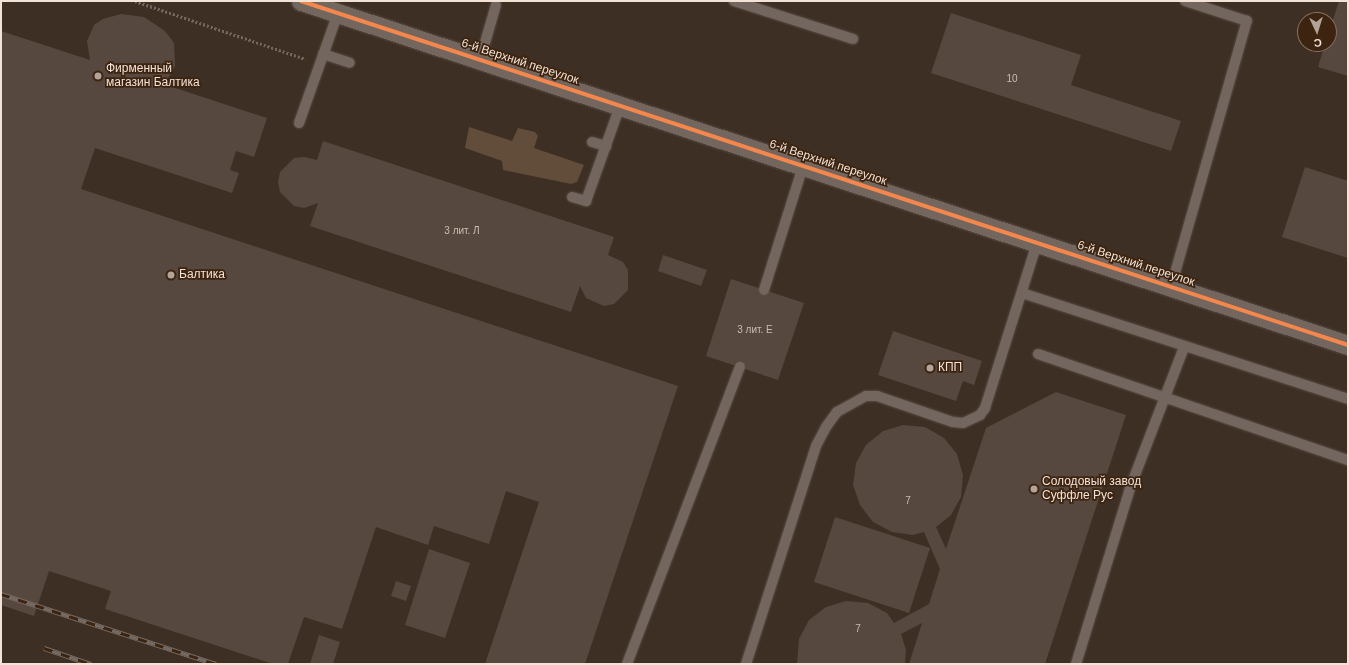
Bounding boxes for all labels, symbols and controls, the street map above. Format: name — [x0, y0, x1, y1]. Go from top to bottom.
north arrow — [1297, 12, 1337, 52]
street label: 6-й Верхний переулок — [460, 36, 580, 88]
text: С — [1313, 37, 1322, 49]
place label: Фирменный магазин Балтика — [106, 62, 200, 90]
marker: Фирменный магазин Балтика — [93, 71, 103, 81]
house number: 10 — [1006, 73, 1018, 85]
street label: 6-й Верхний переулок — [768, 137, 888, 189]
house number: 3 лит. Л — [444, 225, 480, 237]
street label: 6-й Верхний переулок — [1076, 238, 1196, 290]
place label: Балтика — [179, 268, 225, 282]
marker: Балтика — [166, 270, 176, 280]
house number: 3 лит. Е — [737, 324, 773, 336]
place label: КПП — [938, 361, 962, 375]
marker: КПП — [925, 363, 935, 373]
place label: Солодовый завод Суффле Рус — [1042, 475, 1141, 503]
marker: Солодовый завод Суффле Рус — [1029, 484, 1039, 494]
house number: 7 — [905, 495, 911, 507]
house number: 7 — [855, 623, 861, 635]

